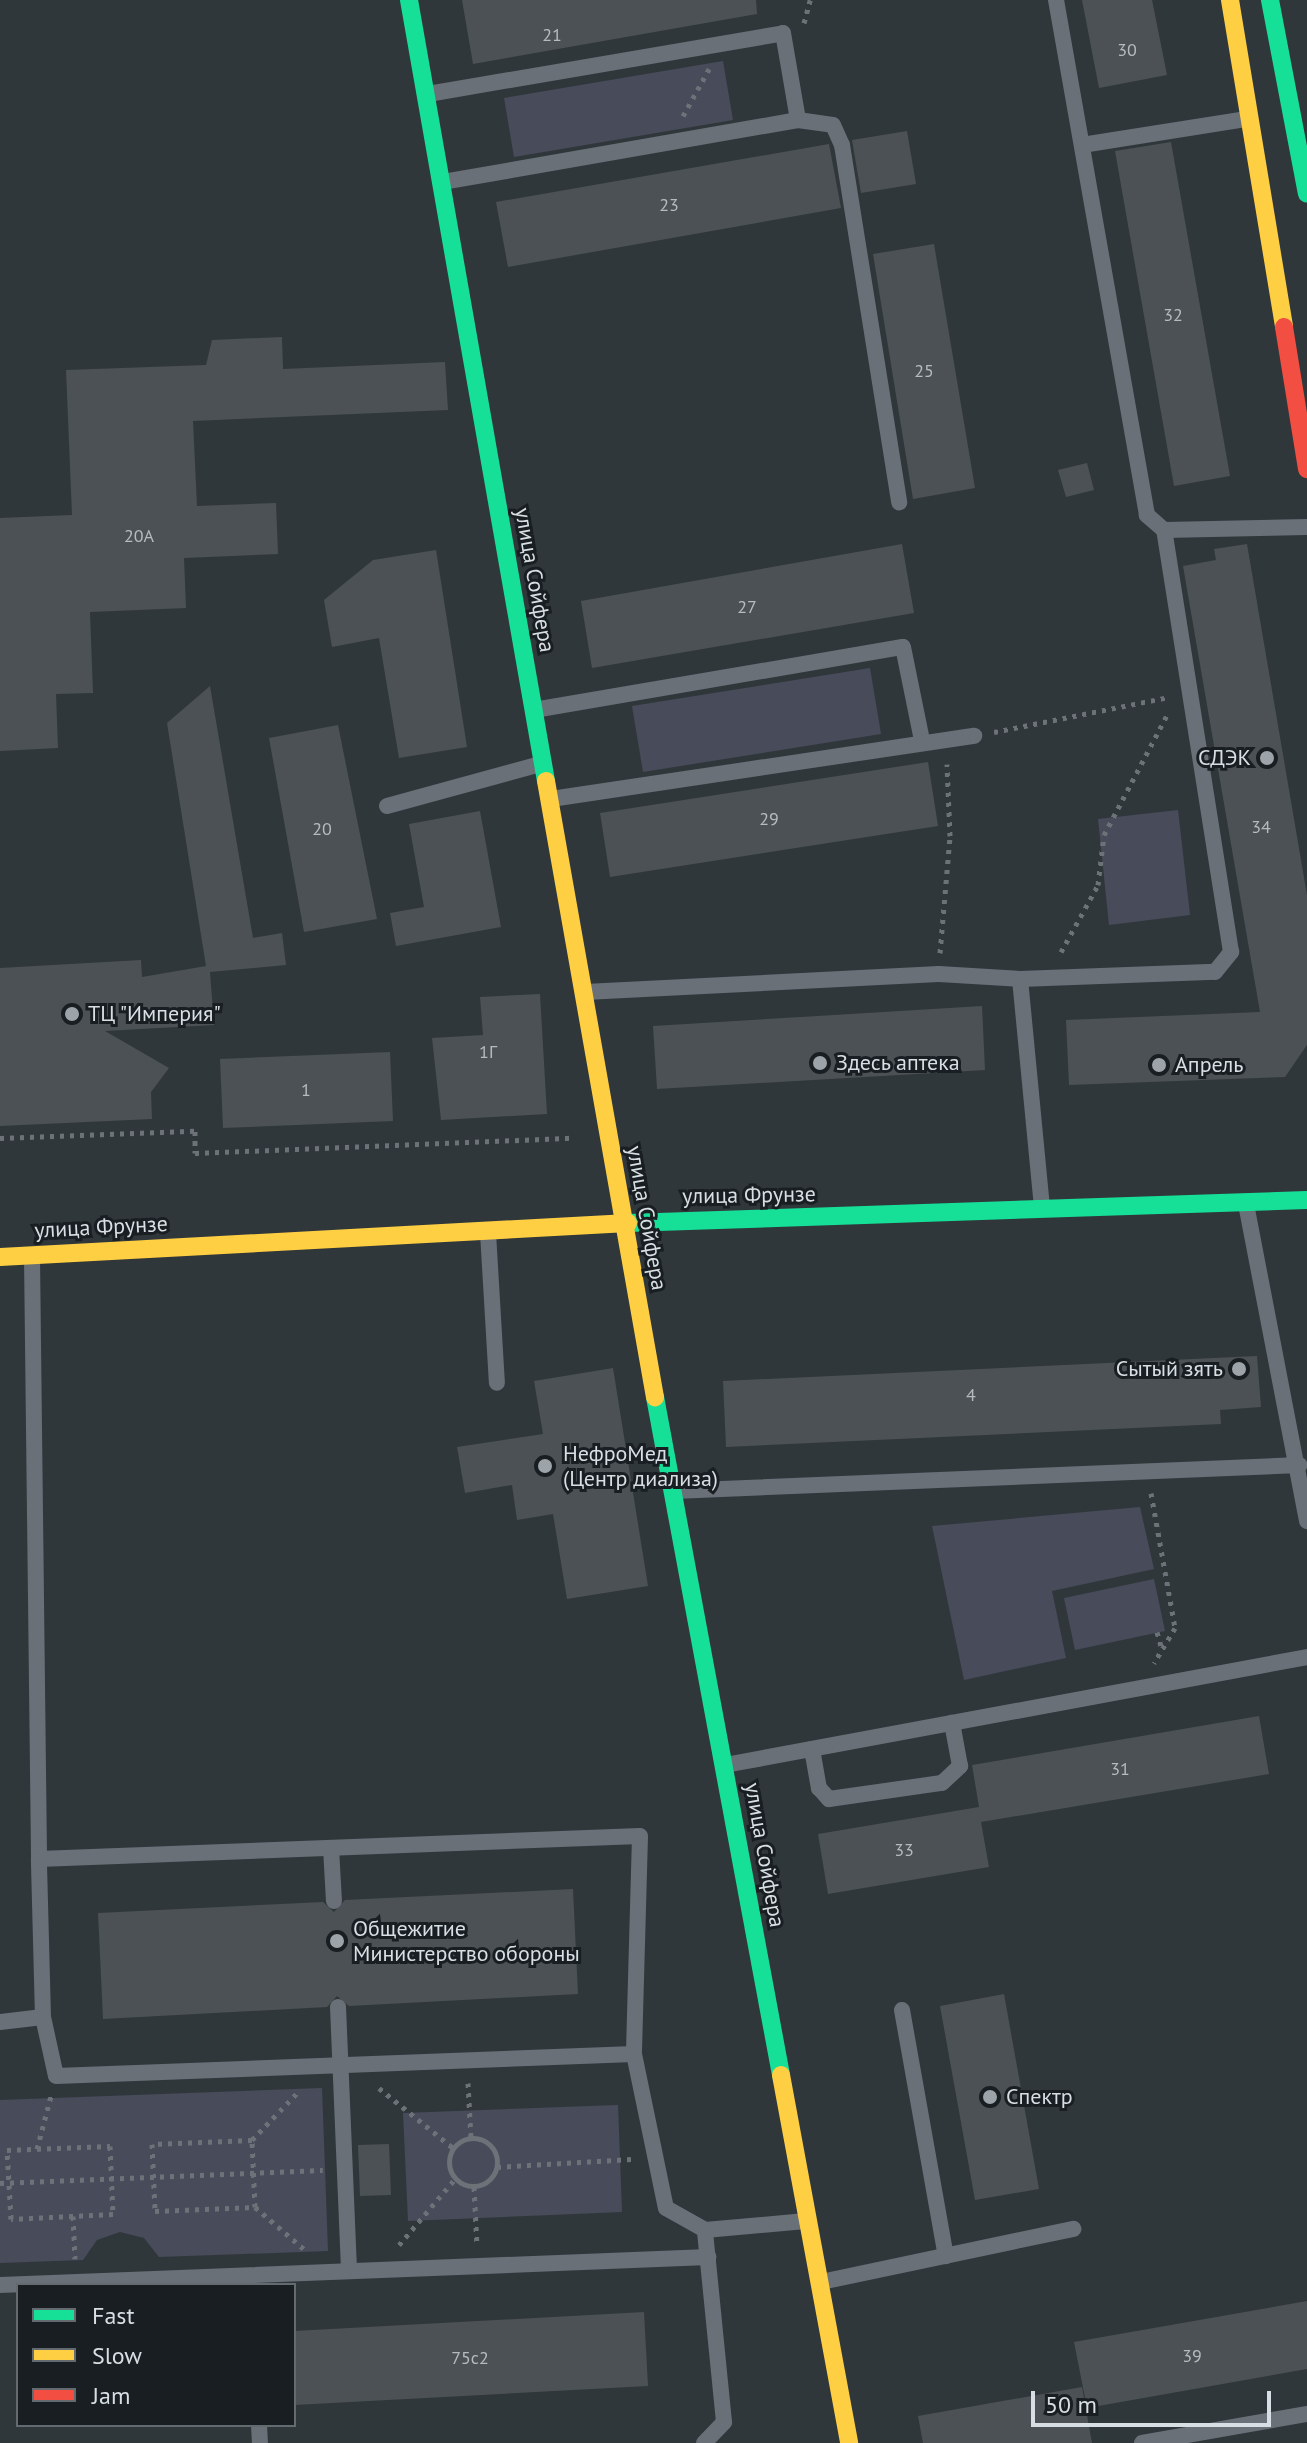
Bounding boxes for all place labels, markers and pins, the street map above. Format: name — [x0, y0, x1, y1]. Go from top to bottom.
place label: СДЭК — [1198, 745, 1251, 771]
marker: СДЭК — [1258, 749, 1276, 767]
place label: ТЦ "Империя" — [88, 1001, 222, 1027]
marker: ТЦ "Империя" — [63, 1005, 81, 1023]
place label: Здесь аптека — [836, 1050, 960, 1076]
place label: Апрель — [1175, 1052, 1244, 1078]
marker: Здесь аптека — [811, 1054, 829, 1072]
marker: Апрель — [1150, 1056, 1168, 1074]
place label: Сытый зять — [1116, 1356, 1223, 1382]
marker: Сытый зять — [1230, 1360, 1248, 1378]
place label: НефроМед (Центр диализа) — [563, 1440, 718, 1492]
marker: НефроМед (Центр диализа) — [534, 1455, 556, 1477]
place label: Общежитие Министерство обороны — [353, 1915, 580, 1966]
marker: Общежитие Министерство обороны — [328, 1932, 346, 1950]
place label: Спектр — [1006, 2084, 1073, 2110]
marker: Спектр — [981, 2088, 999, 2106]

